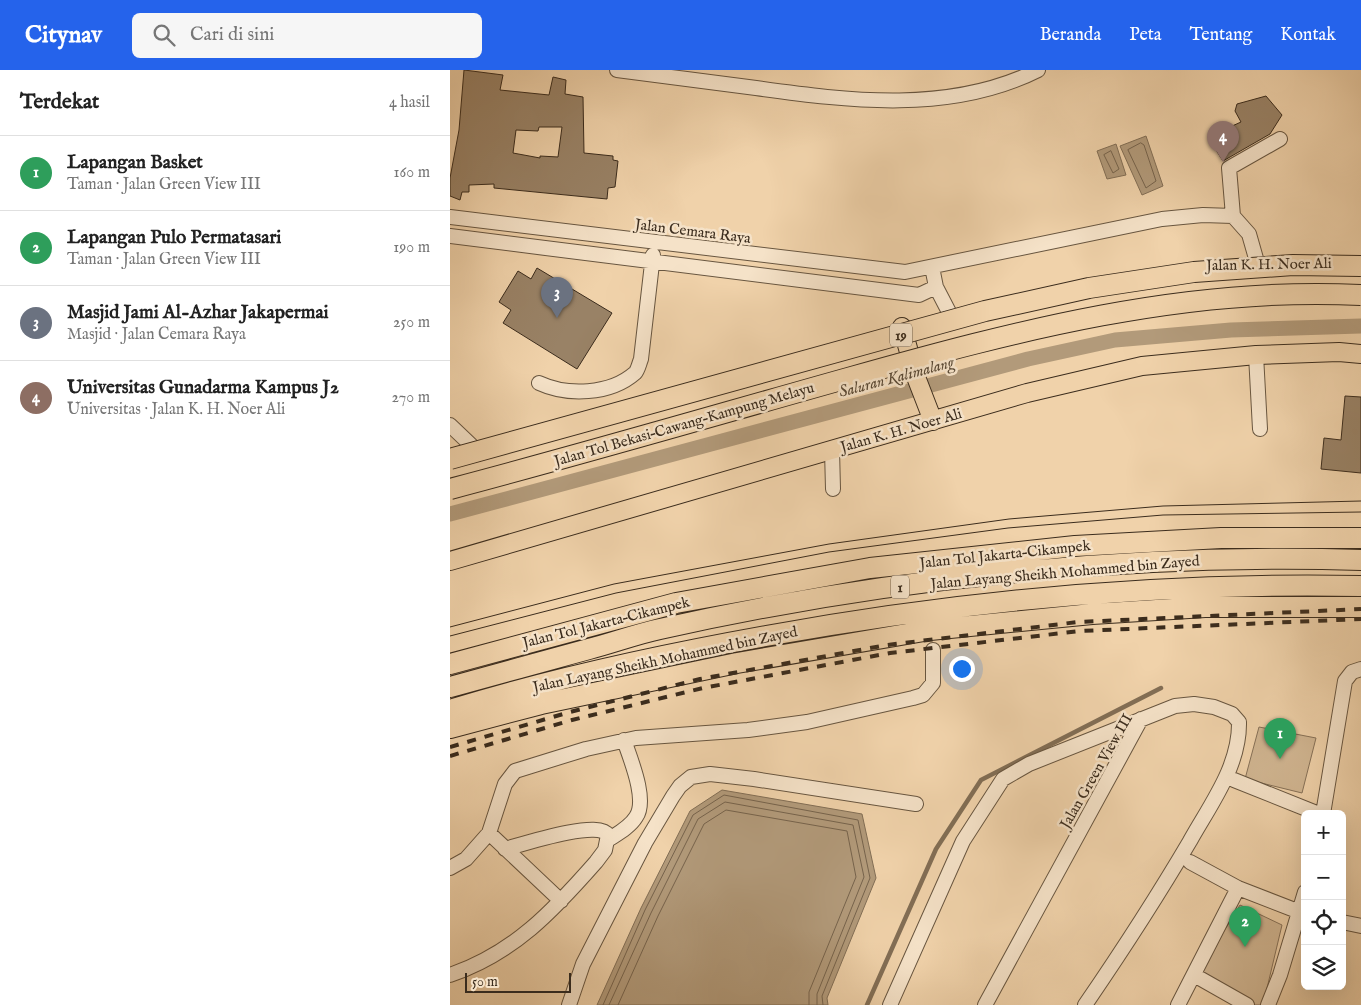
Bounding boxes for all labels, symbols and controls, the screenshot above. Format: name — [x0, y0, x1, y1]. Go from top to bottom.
search box — [132, 13, 482, 58]
text: Citynav — [25, 20, 102, 51]
icon: search — [150, 21, 178, 49]
text: Cari di sini — [190, 23, 274, 47]
text: Beranda — [1040, 24, 1101, 47]
text: Peta — [1129, 24, 1162, 47]
text: Tentang — [1190, 24, 1252, 47]
text: Kontak — [1280, 24, 1336, 47]
text: Terdekat — [20, 89, 99, 116]
text: 4 hasil — [389, 93, 430, 113]
pin: 4 — [1207, 121, 1239, 162]
text: Lapangan Basket — [67, 151, 203, 175]
text: 1 — [33, 163, 39, 183]
text: 160 m — [394, 163, 430, 183]
text: Taman · Jalan Green View III — [67, 175, 261, 195]
street label: Jalan Cemara Raya — [632, 215, 752, 248]
text: Lapangan Pulo Permatasari — [67, 226, 281, 250]
text: 2 — [32, 238, 40, 258]
text: 190 m — [393, 238, 430, 258]
text: Taman · Jalan Green View III — [67, 250, 261, 270]
street label: Jalan K. H. Noer Ali — [1204, 254, 1332, 275]
pin: 3 — [541, 277, 573, 318]
text: Masjid Jami Al-Azhar Jakapermai — [67, 301, 329, 325]
text: 3 — [33, 313, 39, 333]
text: 250 m — [393, 313, 430, 333]
road number: 19 — [890, 324, 912, 346]
text: Masjid · Jalan Cemara Raya — [67, 325, 246, 345]
water label: Saluran Kalimalang — [837, 353, 957, 403]
text: Universitas Gunadarma Kampus J2 — [67, 376, 339, 400]
street label: Jalan Tol Bekasi–Cawang–Kampung Melayu — [550, 378, 817, 471]
text: 4 — [32, 388, 40, 408]
text: 270 m — [391, 388, 430, 408]
text: Universitas · Jalan K. H. Noer Ali — [67, 400, 285, 420]
street label: Jalan K. H. Noer Ali — [836, 404, 964, 457]
street label: Jalan Tol Jakarta–Cikampek — [917, 536, 1092, 573]
street label: Jalan Layang Sheikh Mohammed bin Zayed — [928, 551, 1201, 594]
road number: 1 — [891, 576, 909, 598]
street label: Jalan Tol Jakarta–Cikampek — [519, 592, 693, 653]
street label: Jalan Layang Sheikh Mohammed bin Zayed — [529, 622, 800, 697]
your location — [949, 656, 975, 682]
street label: Jalan Green View III — [1055, 710, 1137, 834]
pin: 1 — [1264, 718, 1296, 759]
map controls — [1301, 810, 1346, 990]
button: + — [1301, 810, 1346, 855]
button: − — [1301, 855, 1346, 900]
button: locate — [1301, 900, 1346, 945]
pin: 2 — [1229, 906, 1261, 947]
button: layers — [1301, 945, 1346, 990]
scale bar — [465, 970, 571, 993]
text: 50 m — [472, 973, 498, 991]

